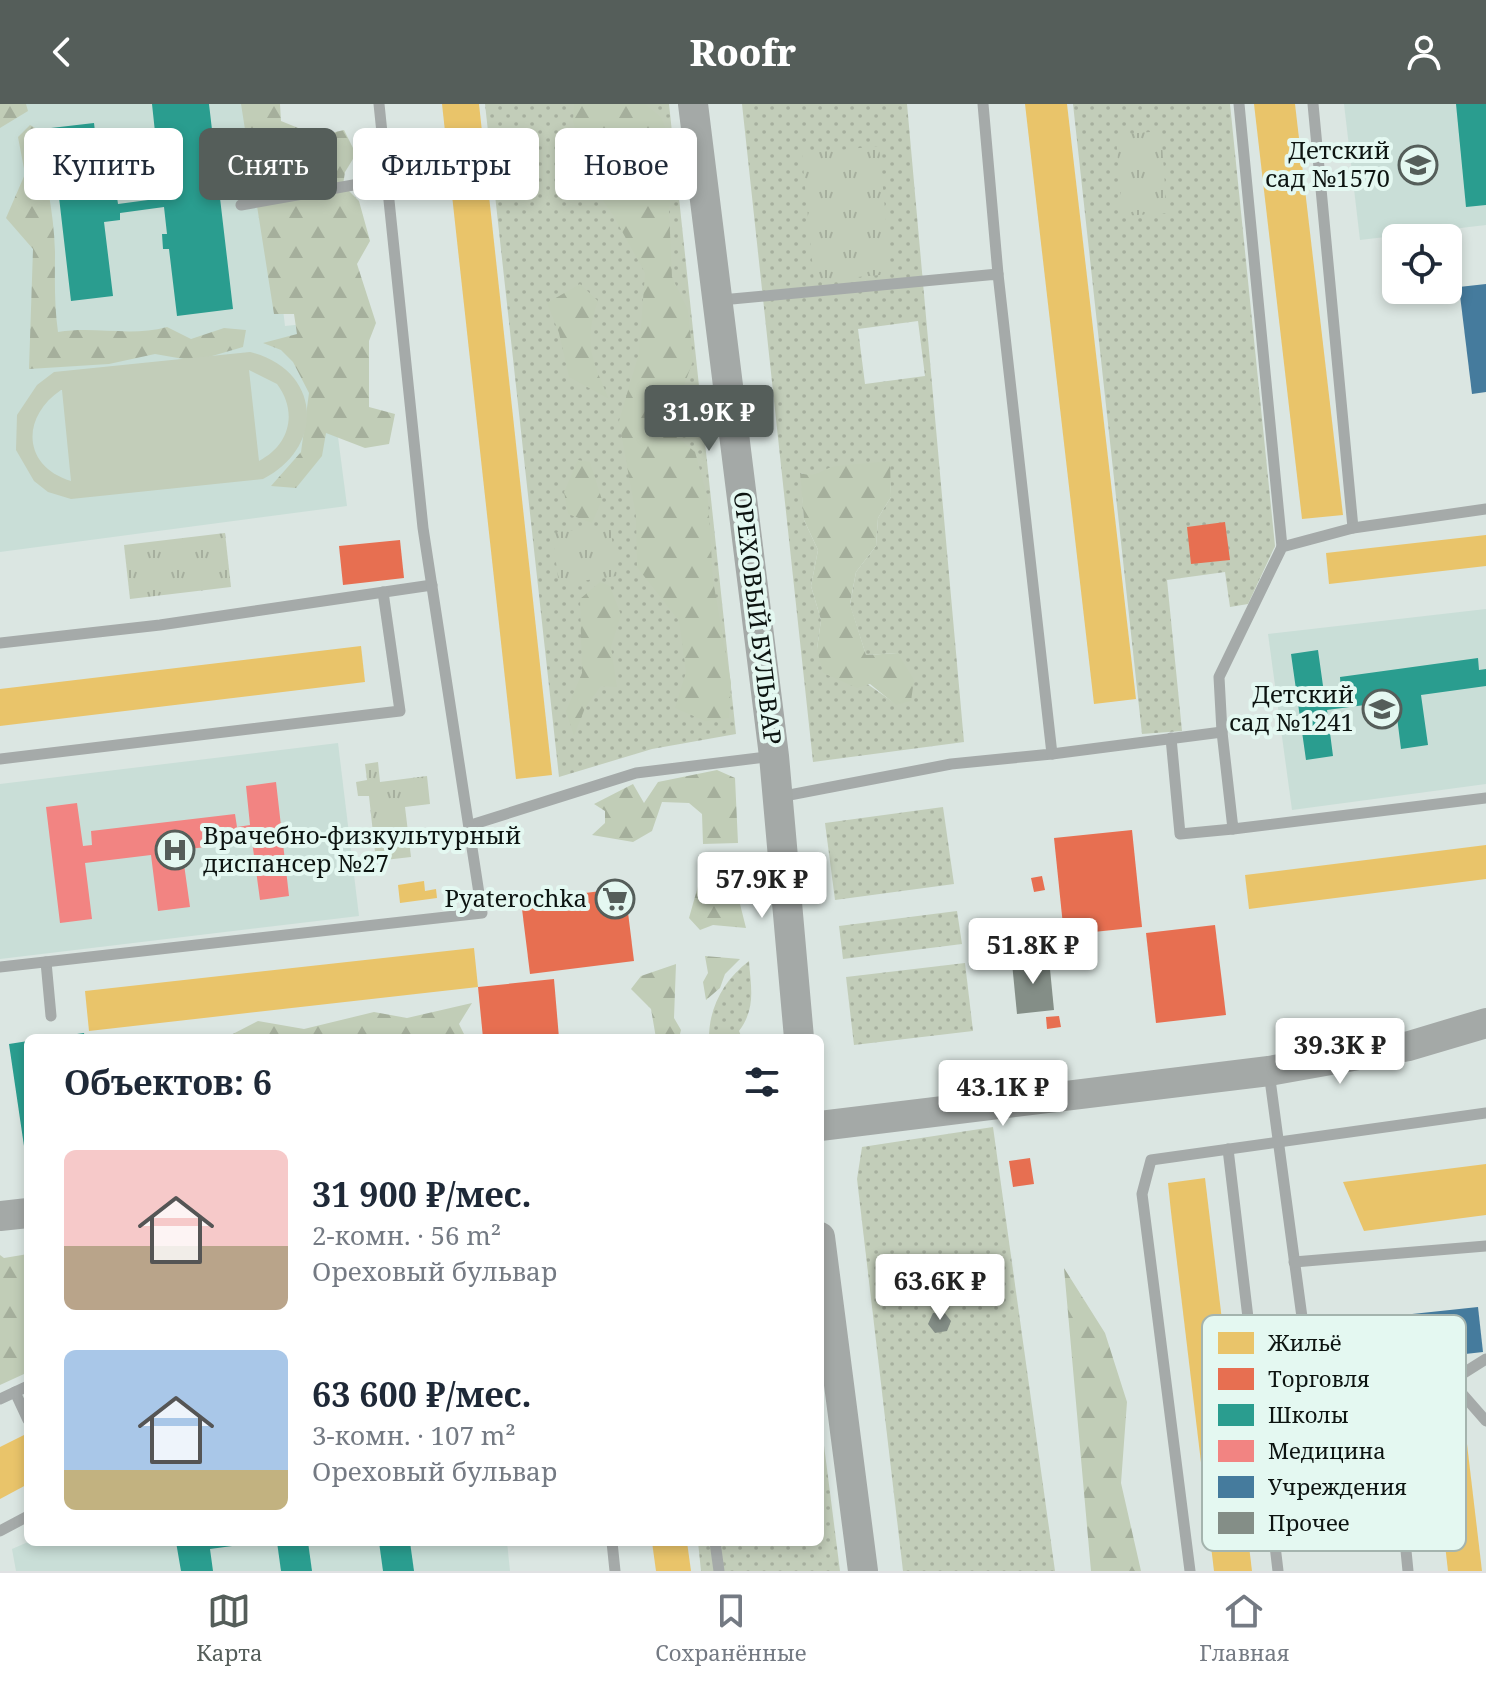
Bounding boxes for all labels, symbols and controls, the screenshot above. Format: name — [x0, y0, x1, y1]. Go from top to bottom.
text: Roofr — [690, 28, 796, 77]
icon: back — [40, 30, 84, 74]
icon: person — [1402, 30, 1446, 74]
chip: Купить — [24, 128, 183, 200]
chip: Снять — [199, 128, 337, 200]
chip: Фильтры — [353, 128, 539, 200]
chip: Новое — [555, 128, 697, 200]
place label: Детский сад №1570 — [1265, 133, 1390, 194]
school or university icon: Детский сад №1570 — [1397, 144, 1439, 186]
map controls — [1382, 224, 1462, 304]
button: locate — [1382, 224, 1462, 304]
pin: 31.9K ₽ — [635, 385, 783, 453]
text: 31.9K ₽ — [663, 393, 755, 429]
street label: ОРЕХОВЫЙ БУЛЬВАР — [727, 489, 790, 746]
place label: Детский сад №1241 — [1229, 677, 1354, 738]
school or university icon: Детский сад №1241 — [1361, 688, 1403, 730]
place label: Врачебно-физкультурный диспансер №27 — [203, 818, 521, 879]
hospital icon: Врачебно-физкультурный диспансер №27 — [154, 829, 196, 871]
pin: 57.9K ₽ — [688, 852, 836, 920]
text: 57.9K ₽ — [716, 860, 808, 896]
supermarket icon: Pyaterochka — [594, 878, 636, 920]
place label: Pyaterochka — [444, 881, 587, 914]
pin: 51.8K ₽ — [959, 918, 1107, 986]
text: 51.8K ₽ — [987, 926, 1079, 962]
pin: 39.3K ₽ — [1266, 1018, 1414, 1086]
text: 39.3K ₽ — [1294, 1026, 1386, 1062]
text: Объектов: 6 — [64, 1059, 272, 1105]
icon: filters — [740, 1060, 784, 1104]
pin: 43.1K ₽ — [929, 1060, 1077, 1128]
text: 43.1K ₽ — [957, 1068, 1049, 1104]
text: 31 900 ₽/мес. — [312, 1171, 532, 1217]
icon: home — [128, 1182, 224, 1278]
text: 2-комн. · 56 m² — [312, 1217, 501, 1253]
text: Ореховый бульвар — [312, 1253, 557, 1289]
pin: 63.6K ₽ — [866, 1254, 1014, 1322]
text: 63.6K ₽ — [894, 1262, 986, 1298]
legend — [1202, 1315, 1466, 1551]
text: Жильё — [1267, 1327, 1341, 1357]
text: Торговля — [1268, 1363, 1370, 1393]
text: 63 600 ₽/мес. — [312, 1371, 532, 1417]
icon: home — [128, 1382, 224, 1478]
text: Школы — [1268, 1399, 1349, 1429]
text: 3-комн. · 107 m² — [312, 1417, 516, 1453]
text: Медицина — [1268, 1435, 1386, 1465]
text: Ореховый бульвар — [312, 1453, 557, 1489]
text: Учреждения — [1268, 1471, 1407, 1501]
text: Прочее — [1268, 1507, 1349, 1537]
tab: Карта — [196, 1589, 263, 1667]
tab: Сохранённые — [655, 1589, 807, 1667]
tab: Главная — [1199, 1589, 1290, 1667]

